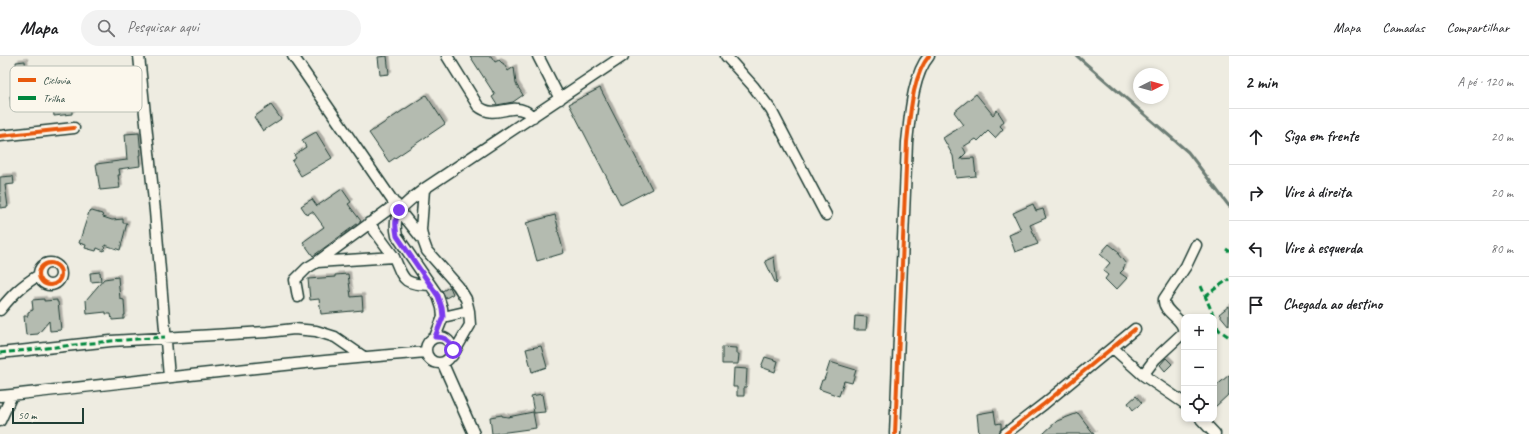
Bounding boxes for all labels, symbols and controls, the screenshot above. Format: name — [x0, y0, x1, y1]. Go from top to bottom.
search box — [81, 10, 361, 46]
text: Mapa — [20, 16, 57, 40]
icon: search — [95, 17, 117, 39]
text: Pesquisar aqui — [127, 18, 199, 37]
text: Mapa — [1333, 19, 1360, 36]
text: Camadas — [1382, 19, 1425, 36]
text: Compartilhar — [1447, 19, 1509, 36]
legend — [10, 66, 142, 112]
north arrow — [1133, 68, 1169, 104]
text: 2 min — [1245, 72, 1278, 93]
text: Ciclovia — [43, 73, 72, 87]
text: A pé · 120 m — [1457, 74, 1513, 90]
text: Trilha — [43, 91, 65, 105]
icon: ahead — [1245, 126, 1267, 148]
text: Siga em frente — [1283, 127, 1359, 146]
text: 20 m — [1491, 129, 1513, 145]
icon: right — [1245, 182, 1267, 204]
text: Vire à direita — [1283, 183, 1352, 202]
text: 20 m — [1491, 185, 1513, 201]
route end — [390, 201, 408, 219]
icon: left — [1245, 238, 1267, 260]
text: Vire à esquerda — [1283, 239, 1362, 258]
text: 80 m — [1491, 241, 1513, 257]
icon: arrive — [1245, 294, 1267, 316]
text: Chegada ao destino — [1283, 295, 1382, 314]
map controls — [1181, 314, 1217, 422]
button: + — [1181, 314, 1217, 350]
route start — [444, 341, 462, 359]
button: − — [1181, 350, 1217, 386]
button: locate — [1181, 386, 1217, 422]
scale bar — [12, 406, 84, 425]
text: 50 m — [18, 408, 37, 422]

